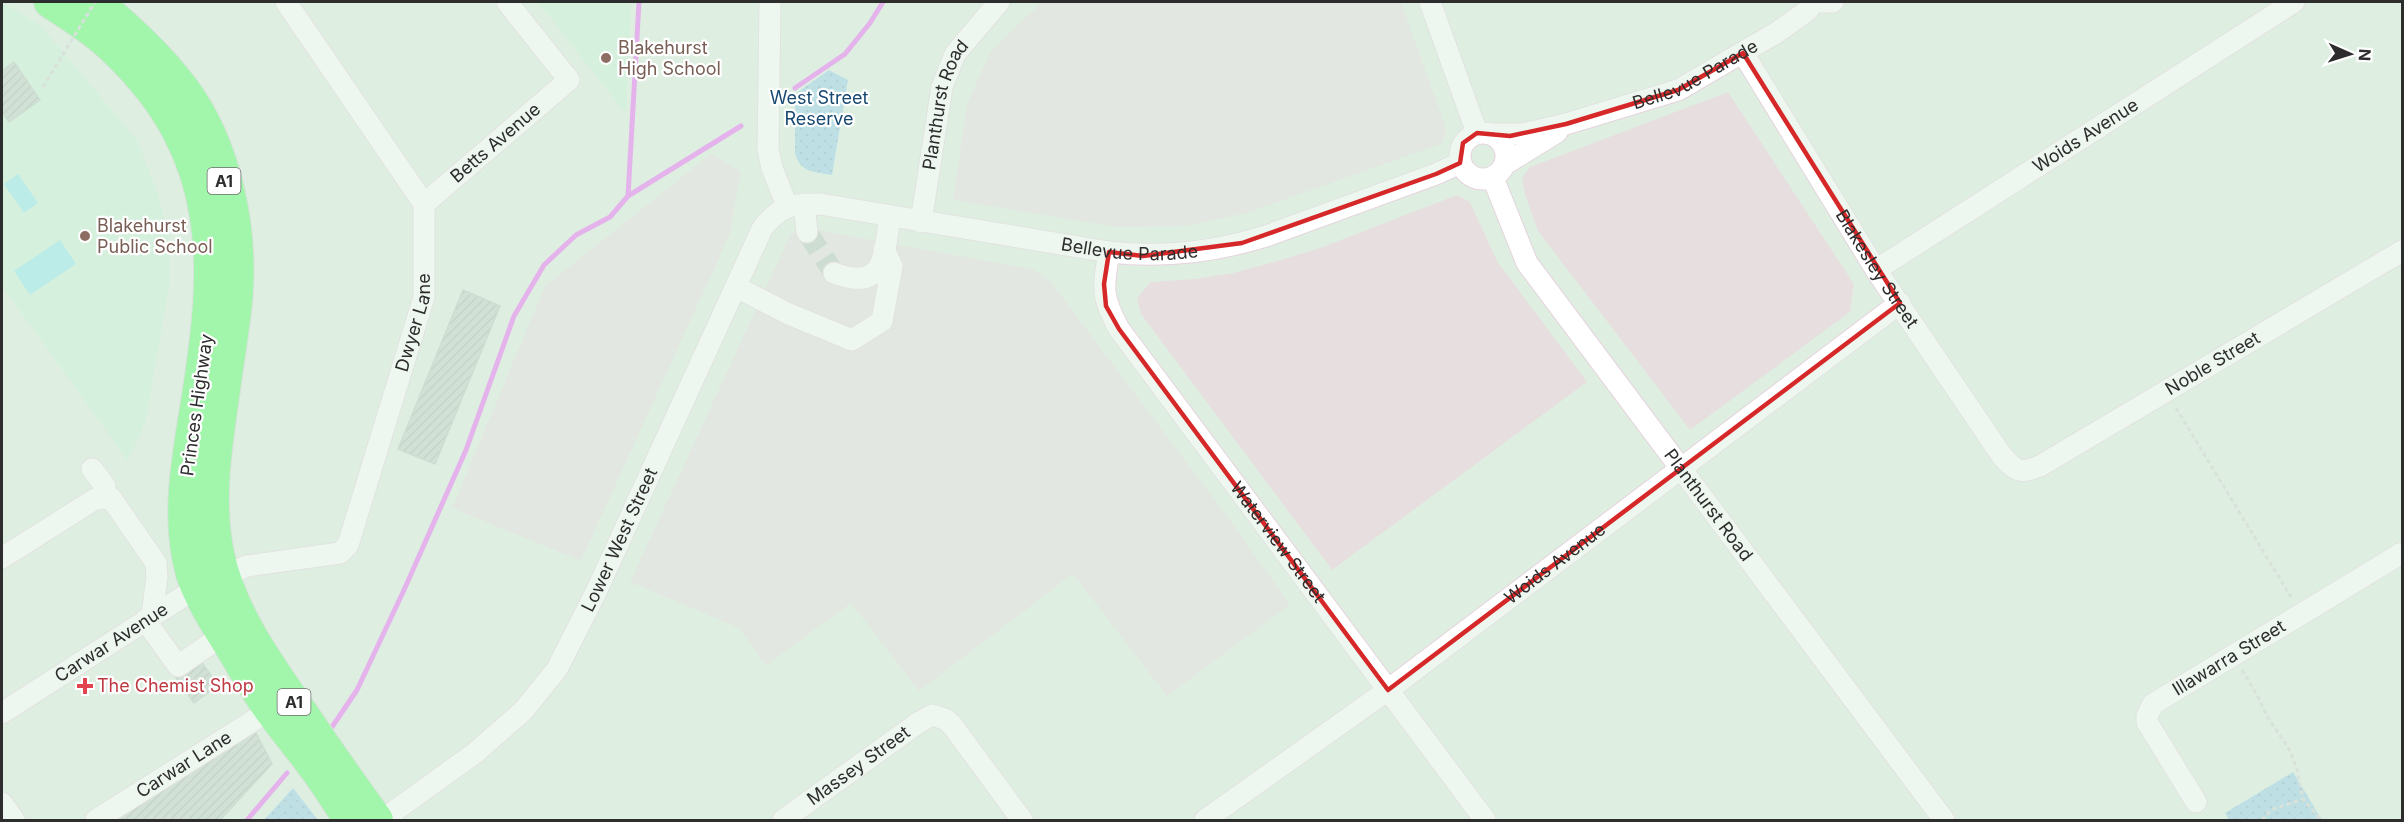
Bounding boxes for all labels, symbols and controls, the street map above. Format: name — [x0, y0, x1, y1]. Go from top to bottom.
north arrow — [2320, 24, 2380, 84]
street label: Planthurst Road — [918, 35, 972, 171]
street label: Bellevue Parade — [1630, 35, 1761, 113]
place label: Blakehurst High School — [618, 37, 721, 79]
text: N — [2355, 48, 2375, 61]
marker: Blakehurst High School — [599, 51, 613, 65]
park label: West Street Reserve — [770, 87, 868, 129]
street label: Woids Avenue — [2029, 94, 2142, 177]
street label: Betts Avenue — [446, 98, 544, 187]
road number: A1 — [208, 168, 240, 194]
street label: Blakesley Street — [1832, 206, 1923, 332]
place label: Blakehurst Public School — [97, 215, 213, 257]
marker: Blakehurst Public School — [78, 229, 92, 243]
street label: Bellevue Parade — [1060, 233, 1199, 264]
street label: Dwyer Lane — [391, 273, 434, 374]
street label: Noble Street — [2161, 327, 2263, 399]
street label: Princes Highway — [176, 333, 217, 477]
street label: Planthurst Road — [1660, 445, 1757, 565]
street label: Lower West Street — [577, 464, 661, 615]
street label: Waterview Street — [1226, 477, 1330, 607]
street label: Woids Avenue — [1500, 518, 1609, 608]
street label: Carwar Avenue — [51, 598, 172, 686]
street label: Illawarra Street — [2168, 615, 2289, 700]
place label: The Chemist Shop — [97, 675, 254, 696]
marker: The Chemist Shop — [78, 679, 92, 693]
road number: A1 — [278, 689, 310, 715]
street label: Massey Street — [803, 721, 914, 809]
street label: Carwar Lane — [132, 726, 235, 802]

